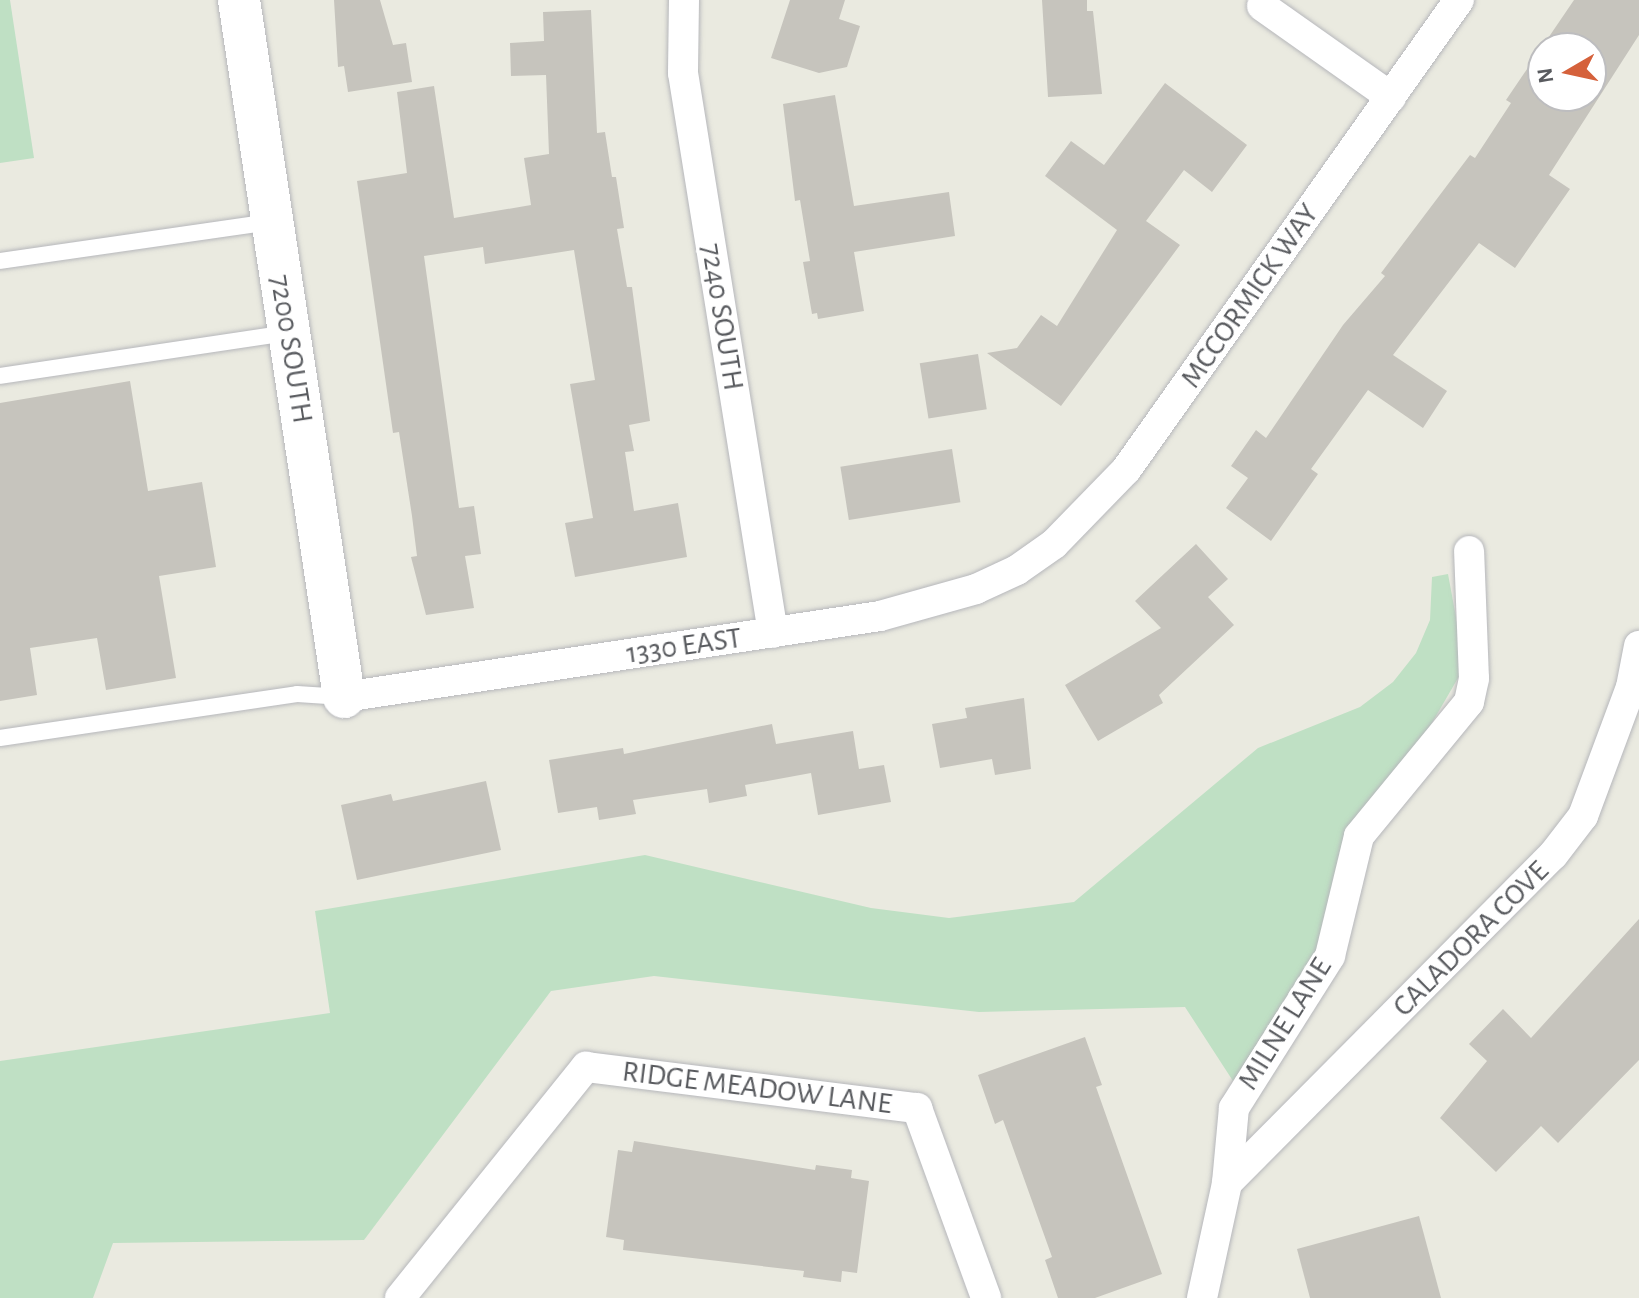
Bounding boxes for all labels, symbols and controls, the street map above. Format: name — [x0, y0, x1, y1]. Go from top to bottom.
north arrow — [1527, 32, 1607, 112]
text: N — [1533, 66, 1557, 85]
street label: MCCORMICK WAY — [1173, 197, 1327, 395]
street label: 7240 SOUTH — [693, 241, 751, 393]
street label: 7200 SOUTH — [261, 272, 321, 426]
street label: 1330 EAST — [624, 620, 744, 672]
street label: CALADORA COVE — [1386, 854, 1556, 1024]
street label: MILNE LANE — [1230, 951, 1340, 1097]
street label: RIDGE MEADOW LANE — [620, 1054, 894, 1122]

